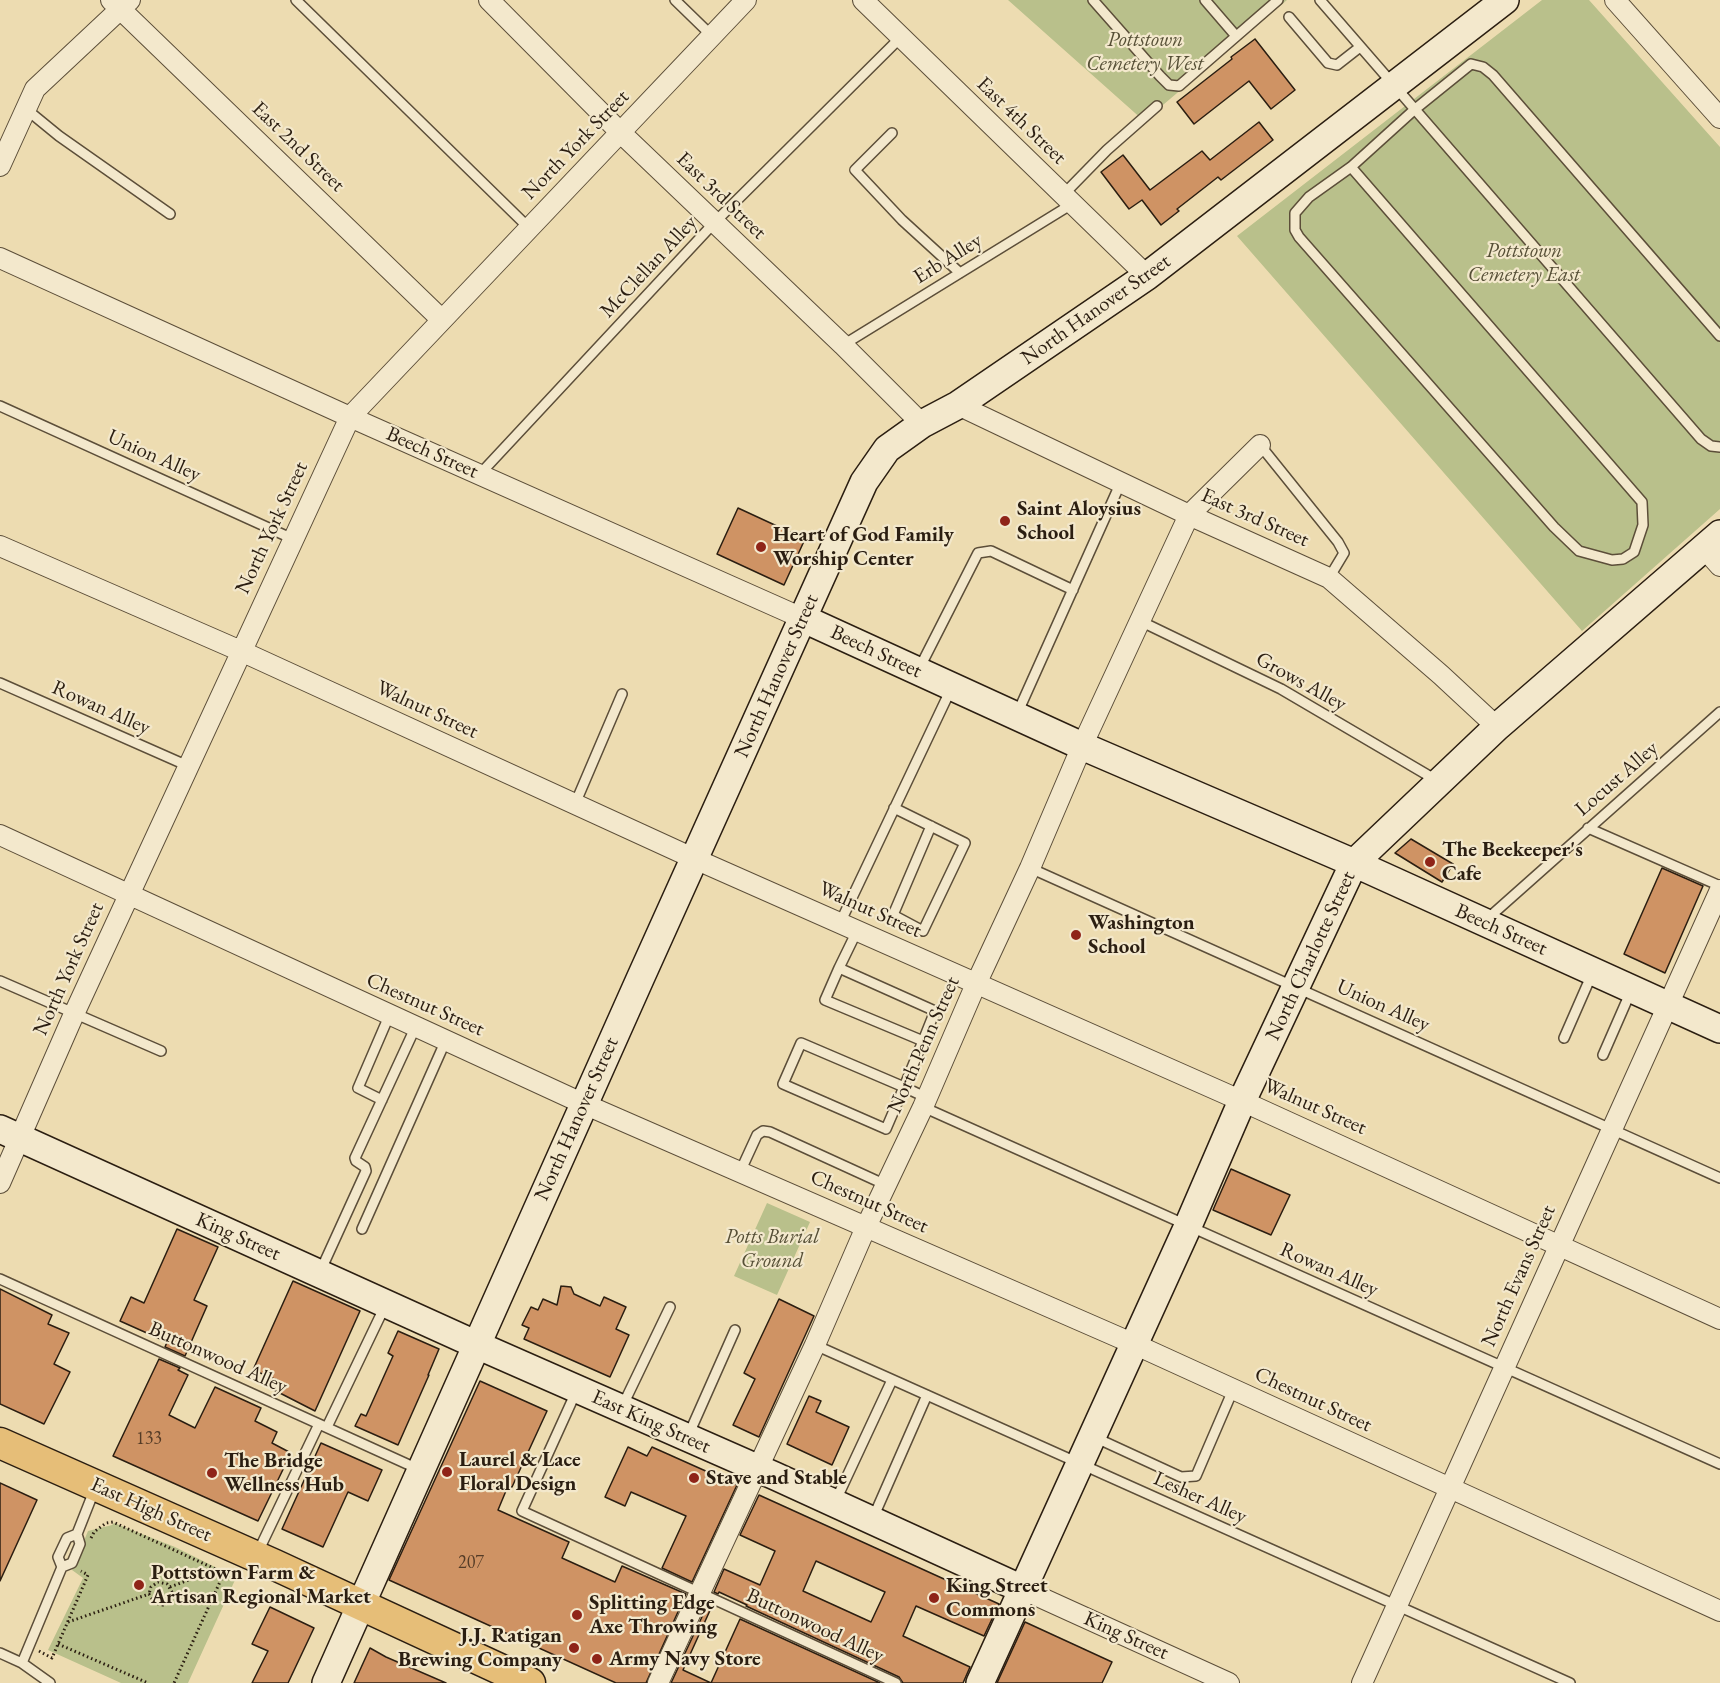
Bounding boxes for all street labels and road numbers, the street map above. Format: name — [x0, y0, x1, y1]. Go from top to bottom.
street label: East 4th Street — [971, 72, 1071, 170]
street label: North York Street — [517, 85, 635, 205]
street label: East 2nd Street — [246, 96, 350, 198]
street label: East 3rd Street — [671, 147, 771, 245]
street label: McClellan Alley — [595, 211, 703, 323]
street label: Erb Alley — [909, 228, 987, 290]
street label: North Hanover Street — [1017, 249, 1175, 371]
street label: Beech Street — [382, 422, 482, 484]
street label: Union Alley — [103, 424, 205, 488]
street label: North York Street — [230, 458, 314, 598]
street label: East 3rd Street — [1197, 483, 1313, 553]
street label: North Hanover Street — [730, 590, 824, 762]
street label: Beech Street — [826, 620, 926, 684]
street label: Grows Alley — [1251, 647, 1351, 717]
street label: Rowan Alley — [48, 675, 154, 741]
street label: Walnut Street — [372, 675, 482, 745]
street label: Locust Alley — [1570, 736, 1664, 822]
street label: North Charlotte Street — [1261, 867, 1361, 1045]
street label: Walnut Street — [815, 876, 925, 944]
street label: North York Street — [28, 898, 110, 1040]
street label: Beech Street — [1451, 899, 1551, 961]
street label: Chestnut Street — [362, 968, 488, 1042]
street label: North Penn Street — [883, 973, 965, 1117]
street label: Union Alley — [1332, 974, 1434, 1038]
street label: North Hanover Street — [530, 1033, 624, 1205]
street label: Walnut Street — [1260, 1073, 1370, 1141]
street label: Chestnut Street — [806, 1165, 932, 1239]
street label: North Evans Street — [1477, 1201, 1561, 1351]
street label: King Street — [192, 1207, 284, 1267]
street label: Rowan Alley — [1276, 1237, 1382, 1303]
street label: Buttonwood Alley — [145, 1316, 291, 1400]
street label: Chestnut Street — [1250, 1362, 1376, 1438]
street label: East King Street — [588, 1385, 714, 1459]
street label: Lesher Alley — [1149, 1466, 1251, 1530]
street label: East High Street — [87, 1472, 215, 1548]
street label: Buttonwood Alley — [742, 1583, 888, 1669]
street label: King Street — [1080, 1606, 1172, 1666]

